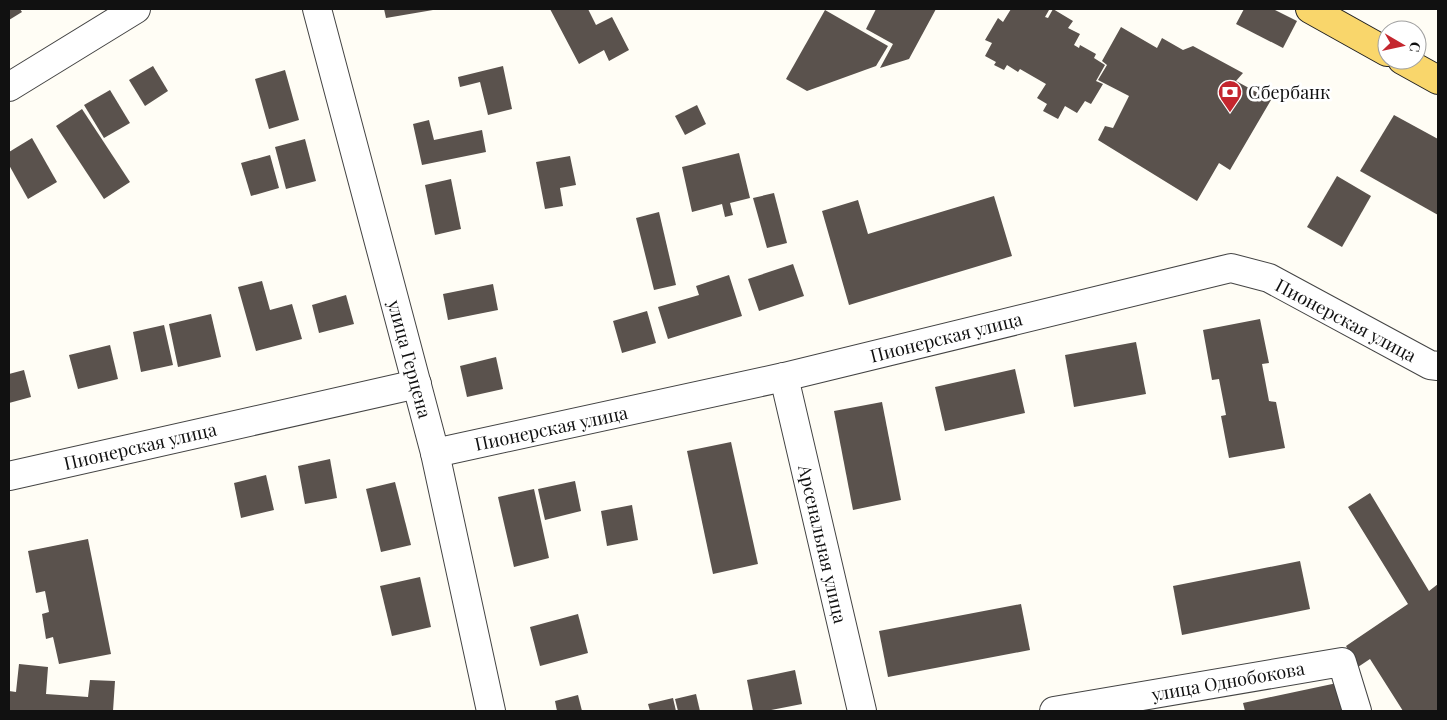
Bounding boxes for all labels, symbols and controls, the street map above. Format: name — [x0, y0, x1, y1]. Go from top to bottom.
north arrow — [1377, 20, 1427, 70]
text: С — [1405, 41, 1425, 54]
bank icon: Сбербанк — [1217, 79, 1243, 113]
place label: Сбербанк — [1248, 80, 1330, 104]
street label: Пионерская улица — [1271, 273, 1421, 367]
street label: улица Герцена — [382, 296, 437, 421]
street label: Пионерская улица — [867, 306, 1025, 368]
street label: Пионерская улица — [472, 400, 630, 456]
street label: Пионерская улица — [61, 417, 219, 475]
street label: Арсенальная улица — [793, 461, 853, 626]
street label: улица Однобокова — [1149, 656, 1306, 706]

